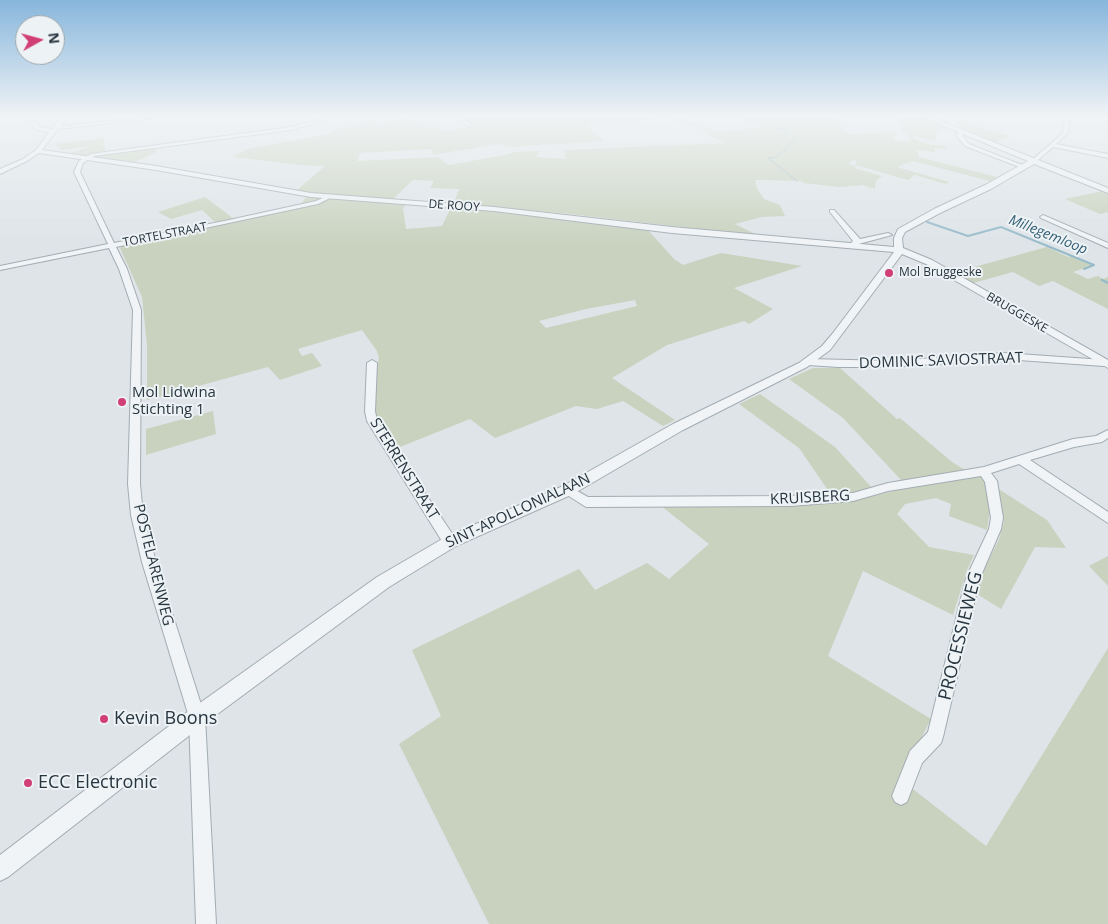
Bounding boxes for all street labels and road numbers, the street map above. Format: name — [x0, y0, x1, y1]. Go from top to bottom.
street label: DE ROOY — [428, 197, 480, 215]
street label: TORTELSTRAAT — [122, 220, 208, 250]
street label: BRUGGESKE — [984, 290, 1050, 336]
street label: DOMINIC SAVIOSTRAAT — [858, 349, 1024, 373]
street label: STERRENSTRAAT — [366, 415, 442, 523]
street label: SINT-APOLLONIALAAN — [443, 470, 593, 552]
street label: KRUISBERG — [770, 487, 850, 509]
street label: POSTELARENWEG — [129, 502, 177, 628]
street label: PROCESSIEWEG — [935, 569, 987, 703]

